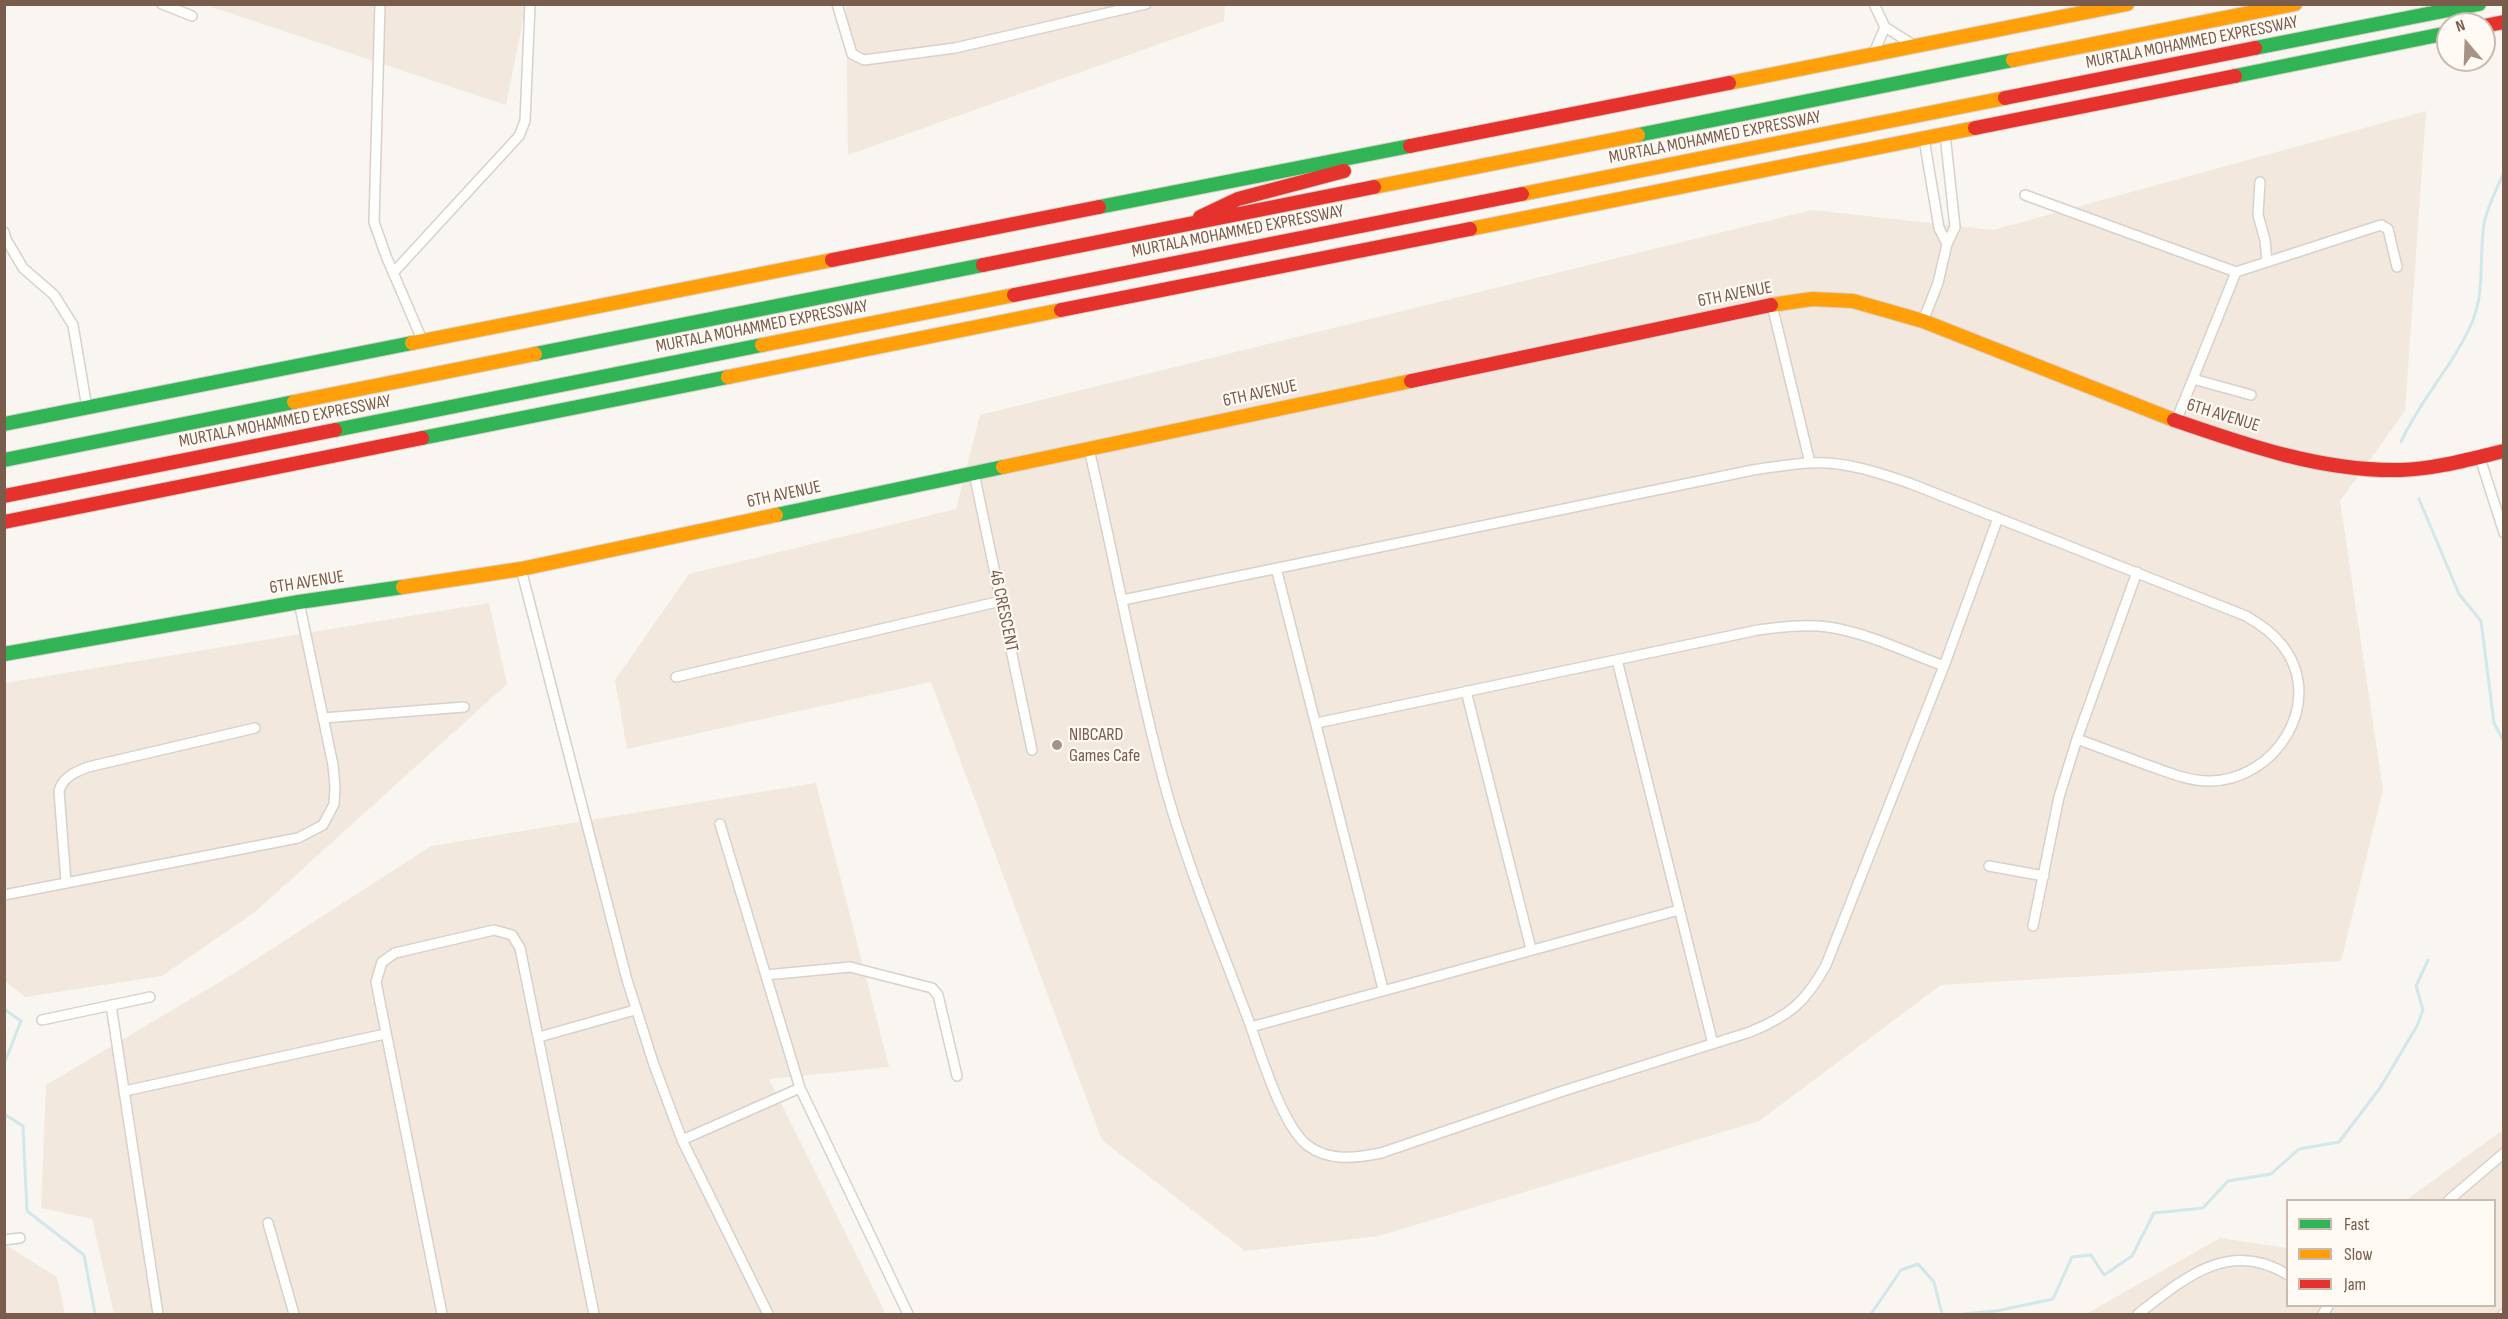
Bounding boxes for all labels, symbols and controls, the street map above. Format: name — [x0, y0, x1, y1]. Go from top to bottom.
street label: MURTALA MOHAMMED EXPRESSWAY — [2084, 12, 2300, 74]
north arrow — [2436, 12, 2496, 72]
text: N — [2453, 16, 2468, 37]
street label: MURTALA MOHAMMED EXPRESSWAY — [1607, 107, 1823, 169]
street label: MURTALA MOHAMMED EXPRESSWAY — [1130, 201, 1346, 263]
street label: 6TH AVENUE — [1696, 277, 1774, 313]
street label: MURTALA MOHAMMED EXPRESSWAY — [654, 296, 870, 358]
street label: 6TH AVENUE — [1221, 376, 1299, 412]
street label: MURTALA MOHAMMED EXPRESSWAY — [177, 391, 393, 453]
street label: 6TH AVENUE — [2184, 395, 2262, 437]
street label: 6TH AVENUE — [745, 477, 823, 513]
street label: 6TH AVENUE — [268, 566, 346, 600]
street label: 46 CRESCENT — [984, 568, 1022, 654]
place label: NIBCARD Games Cafe — [1069, 724, 1140, 766]
marker: NIBCARD Games Cafe — [1050, 738, 1064, 752]
legend — [2286, 1199, 2496, 1307]
text: Fast — [2344, 1214, 2369, 1235]
text: Slow — [2344, 1244, 2373, 1265]
text: Jam — [2344, 1274, 2366, 1295]

